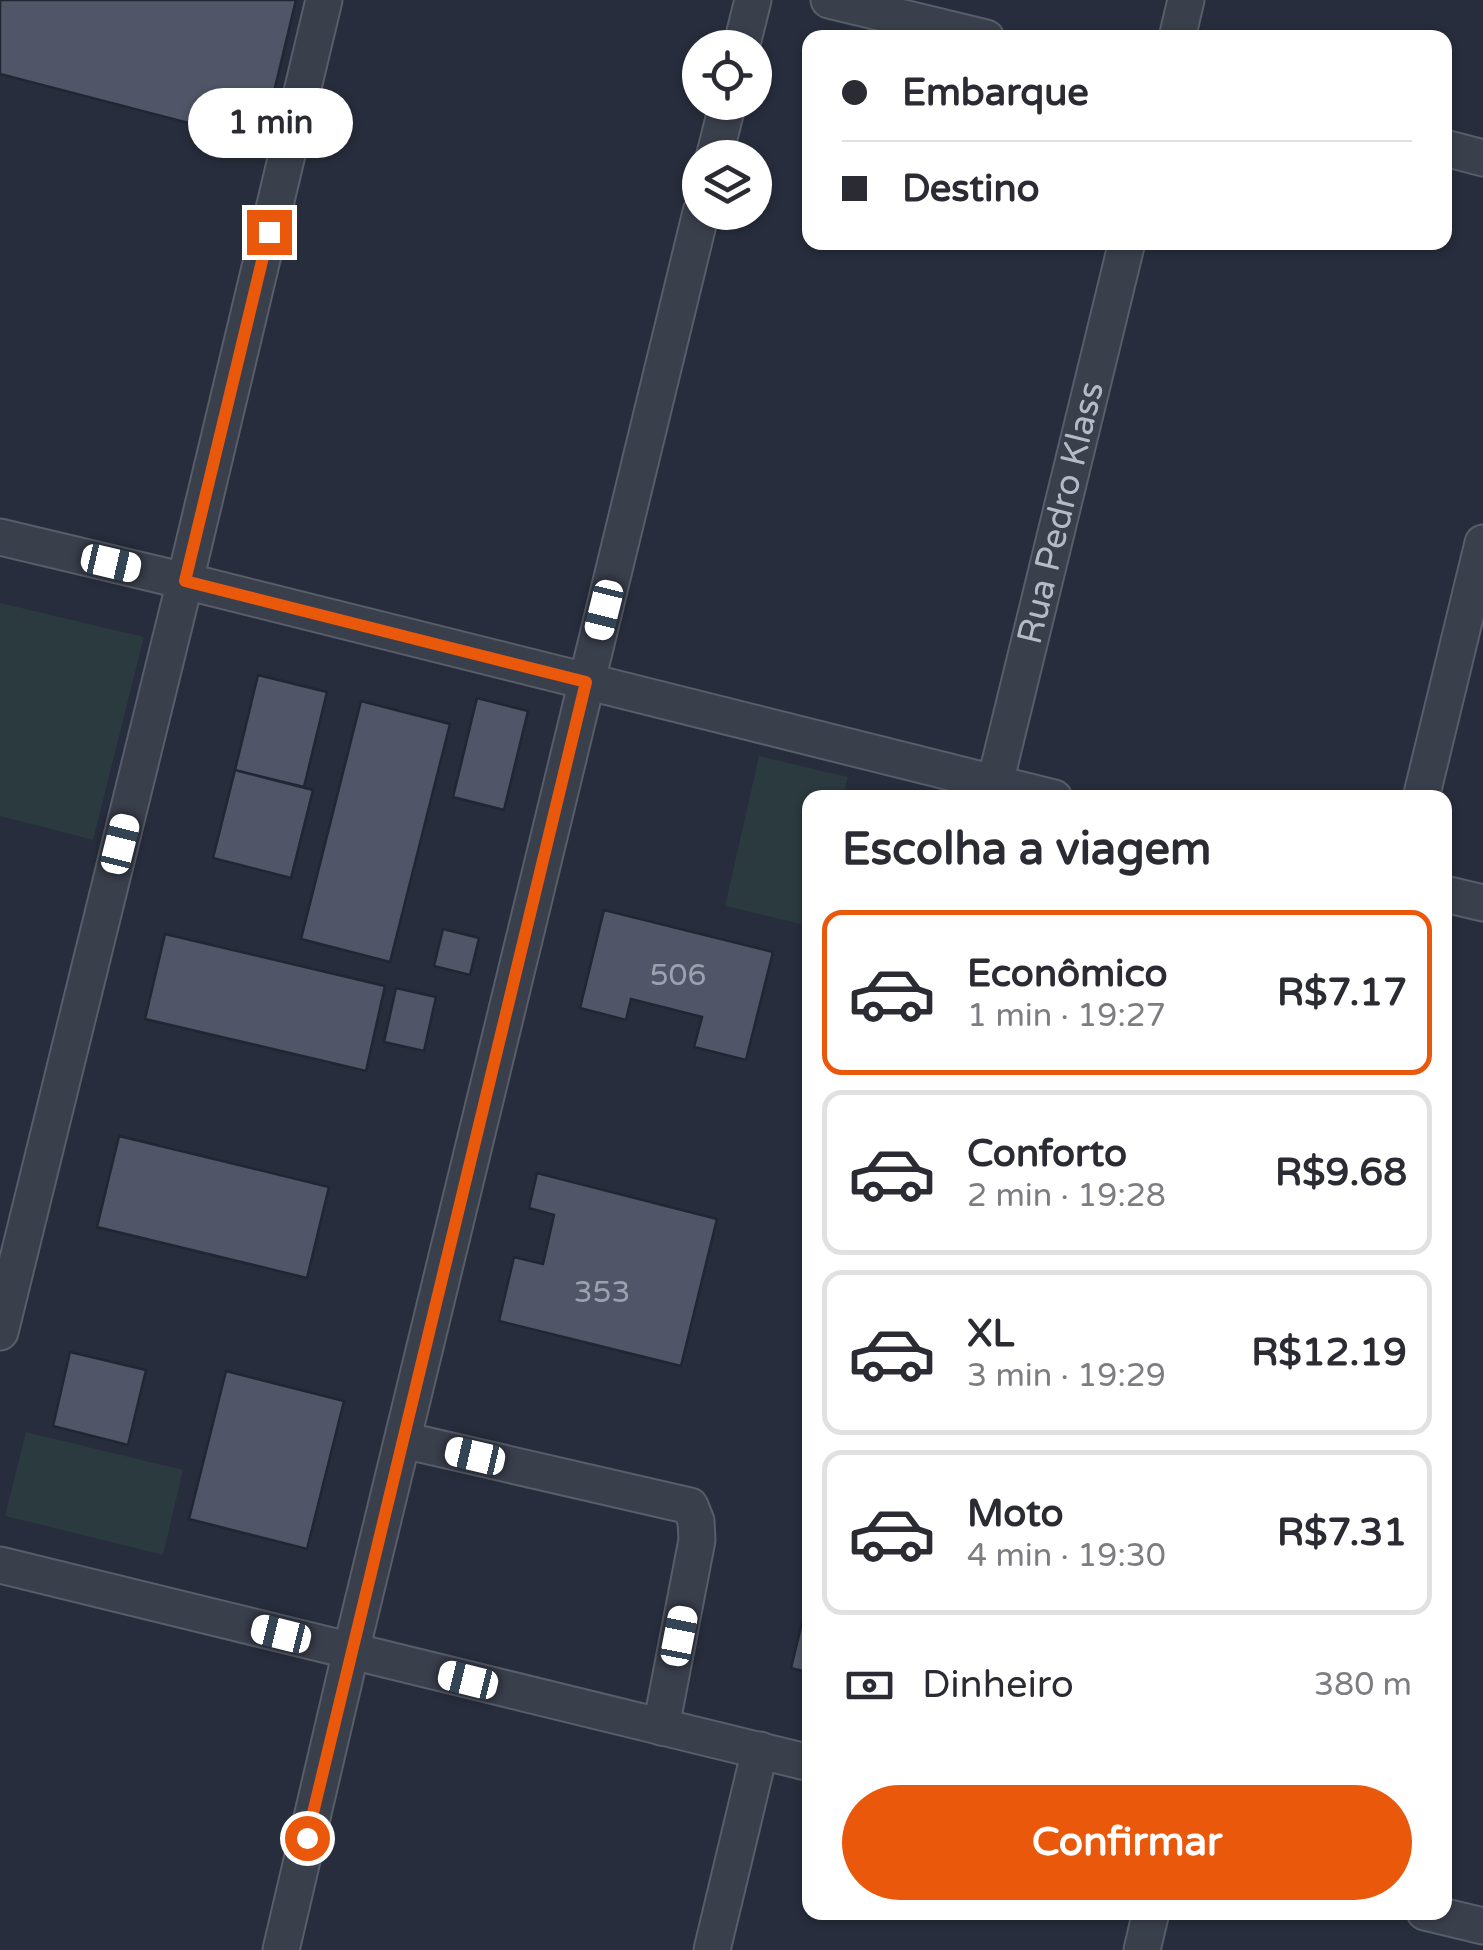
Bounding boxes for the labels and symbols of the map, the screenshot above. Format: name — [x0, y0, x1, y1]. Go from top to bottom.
callout: 1 min — [186, 87, 352, 157]
route end — [247, 210, 292, 255]
street label: Rua Pedro Klass — [1009, 377, 1113, 648]
car — [78, 542, 144, 584]
car — [582, 577, 626, 643]
car — [98, 811, 142, 877]
house number: 506 — [650, 957, 706, 994]
house number: 353 — [574, 1274, 630, 1311]
car — [442, 1435, 508, 1477]
car — [659, 1604, 699, 1668]
car — [248, 1612, 314, 1656]
car — [435, 1658, 501, 1702]
route start — [285, 1816, 330, 1861]

